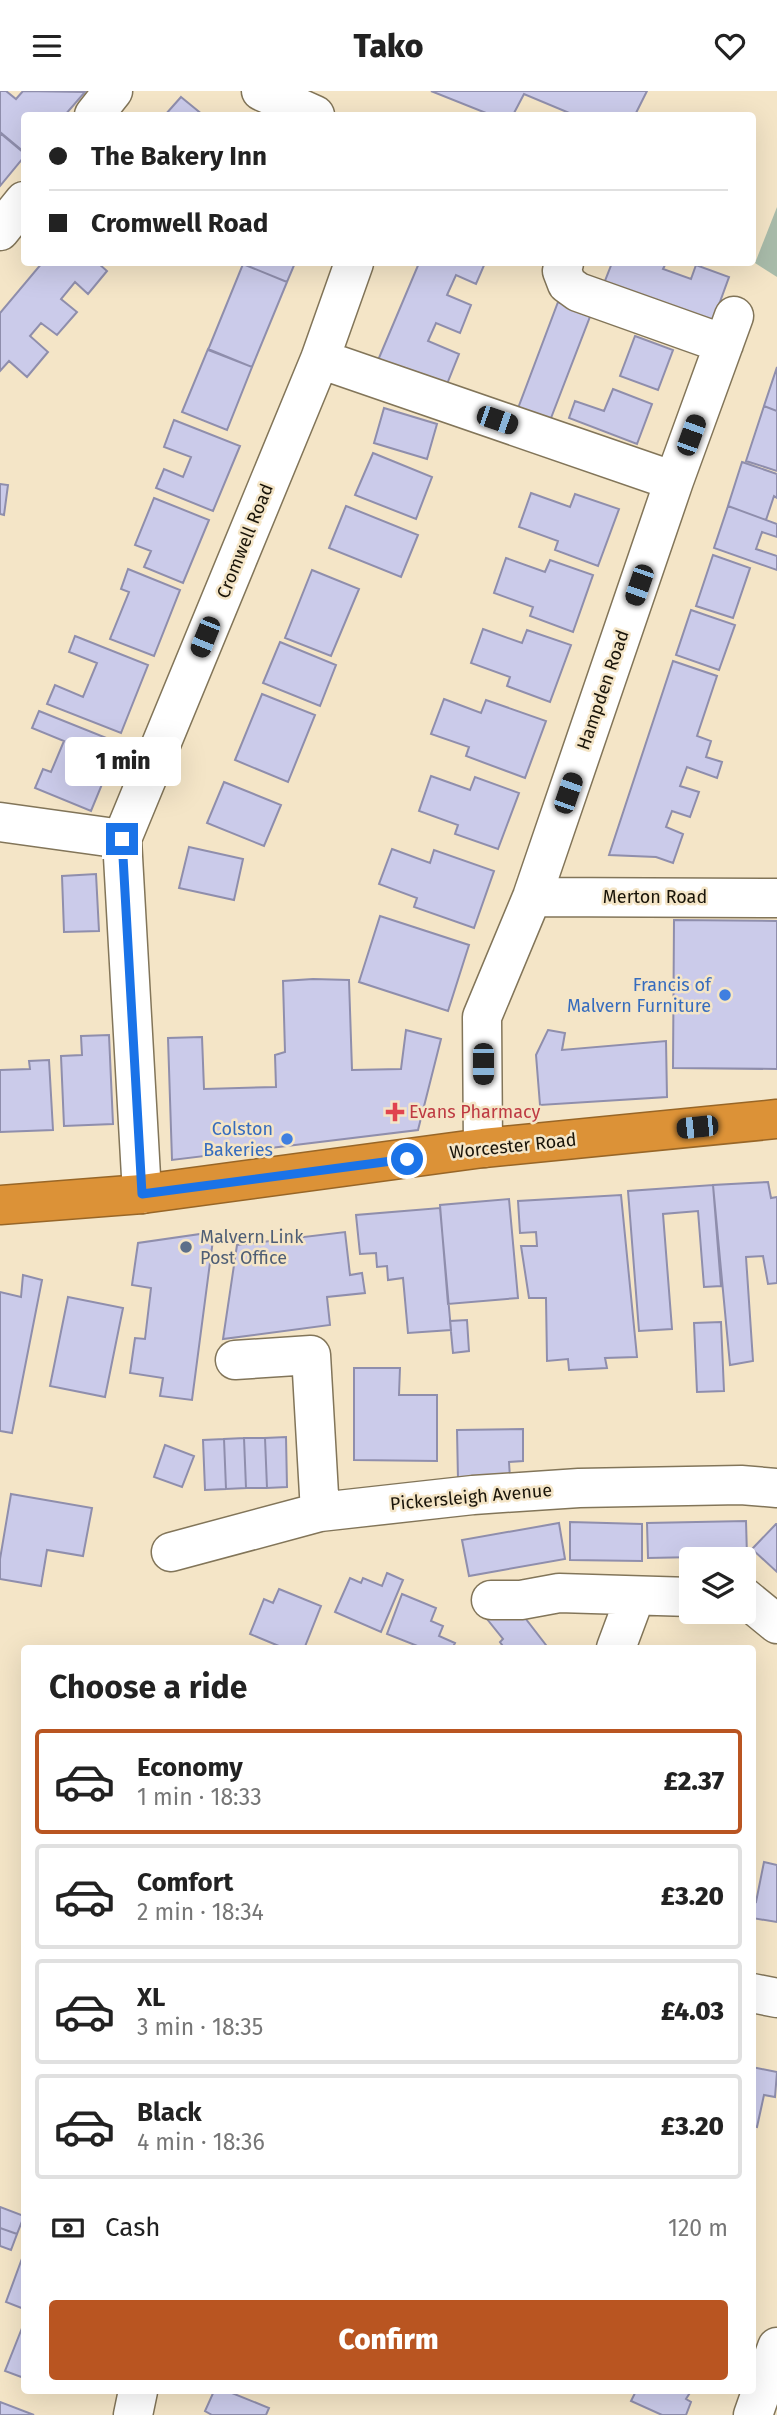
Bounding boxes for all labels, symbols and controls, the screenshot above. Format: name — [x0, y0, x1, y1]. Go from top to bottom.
icon: menu — [28, 27, 66, 65]
text: Tako — [354, 27, 423, 65]
icon: heart — [711, 27, 749, 65]
text: The Bakery Inn — [91, 141, 267, 172]
text: Cromwell Road — [91, 208, 268, 239]
car — [474, 403, 521, 437]
car — [674, 412, 709, 458]
street label: Cromwell Road — [212, 480, 278, 602]
car — [623, 562, 656, 608]
car — [188, 614, 223, 660]
street label: Hampden Road — [572, 627, 634, 753]
callout: 1 min — [64, 737, 180, 787]
text: 1 min — [95, 747, 151, 775]
car — [552, 770, 585, 816]
route end — [106, 823, 138, 855]
street label: Merton Road — [603, 886, 707, 908]
place label: Francis of Malvern Furniture — [567, 974, 713, 1017]
marker: Francis of Malvern Furniture — [717, 987, 733, 1003]
car — [473, 1043, 494, 1085]
place label: Evans Pharmacy — [409, 1101, 541, 1123]
marker: Evans Pharmacy — [387, 1104, 403, 1120]
car — [676, 1114, 719, 1140]
place label: Colston Bakeries — [203, 1118, 273, 1161]
street label: Worcester Road — [449, 1128, 577, 1164]
marker: Colston Bakeries — [279, 1131, 295, 1147]
route start — [391, 1143, 423, 1175]
place label: Malvern Link Post Office — [200, 1226, 304, 1269]
marker: Malvern Link Post Office — [178, 1239, 194, 1255]
street label: Pickersleigh Avenue — [389, 1479, 553, 1515]
map controls — [679, 1547, 756, 1624]
button: layers — [679, 1547, 756, 1624]
text: Choose a ride — [49, 1668, 247, 1706]
icon: car — [53, 1750, 116, 1813]
text: Economy — [137, 1752, 243, 1783]
text: £2.37 — [664, 1766, 724, 1797]
text: 1 min · 18:33 — [137, 1783, 262, 1811]
icon: car — [53, 1865, 116, 1928]
text: Comfort — [137, 1867, 233, 1898]
text: £3.20 — [661, 1881, 724, 1912]
text: 2 min · 18:34 — [137, 1898, 264, 1926]
icon: car — [53, 1980, 116, 2043]
text: XL — [137, 1982, 165, 2013]
text: £4.03 — [661, 1996, 724, 2027]
text: 3 min · 18:35 — [137, 2013, 263, 2041]
icon: car — [53, 2095, 116, 2158]
text: Black — [137, 2097, 202, 2128]
text: £3.20 — [661, 2111, 724, 2142]
text: 4 min · 18:36 — [137, 2128, 265, 2156]
icon: cash — [49, 2209, 87, 2247]
text: Cash — [105, 2212, 161, 2243]
text: 120 m — [668, 2214, 728, 2242]
button: Confirm — [49, 2300, 728, 2380]

